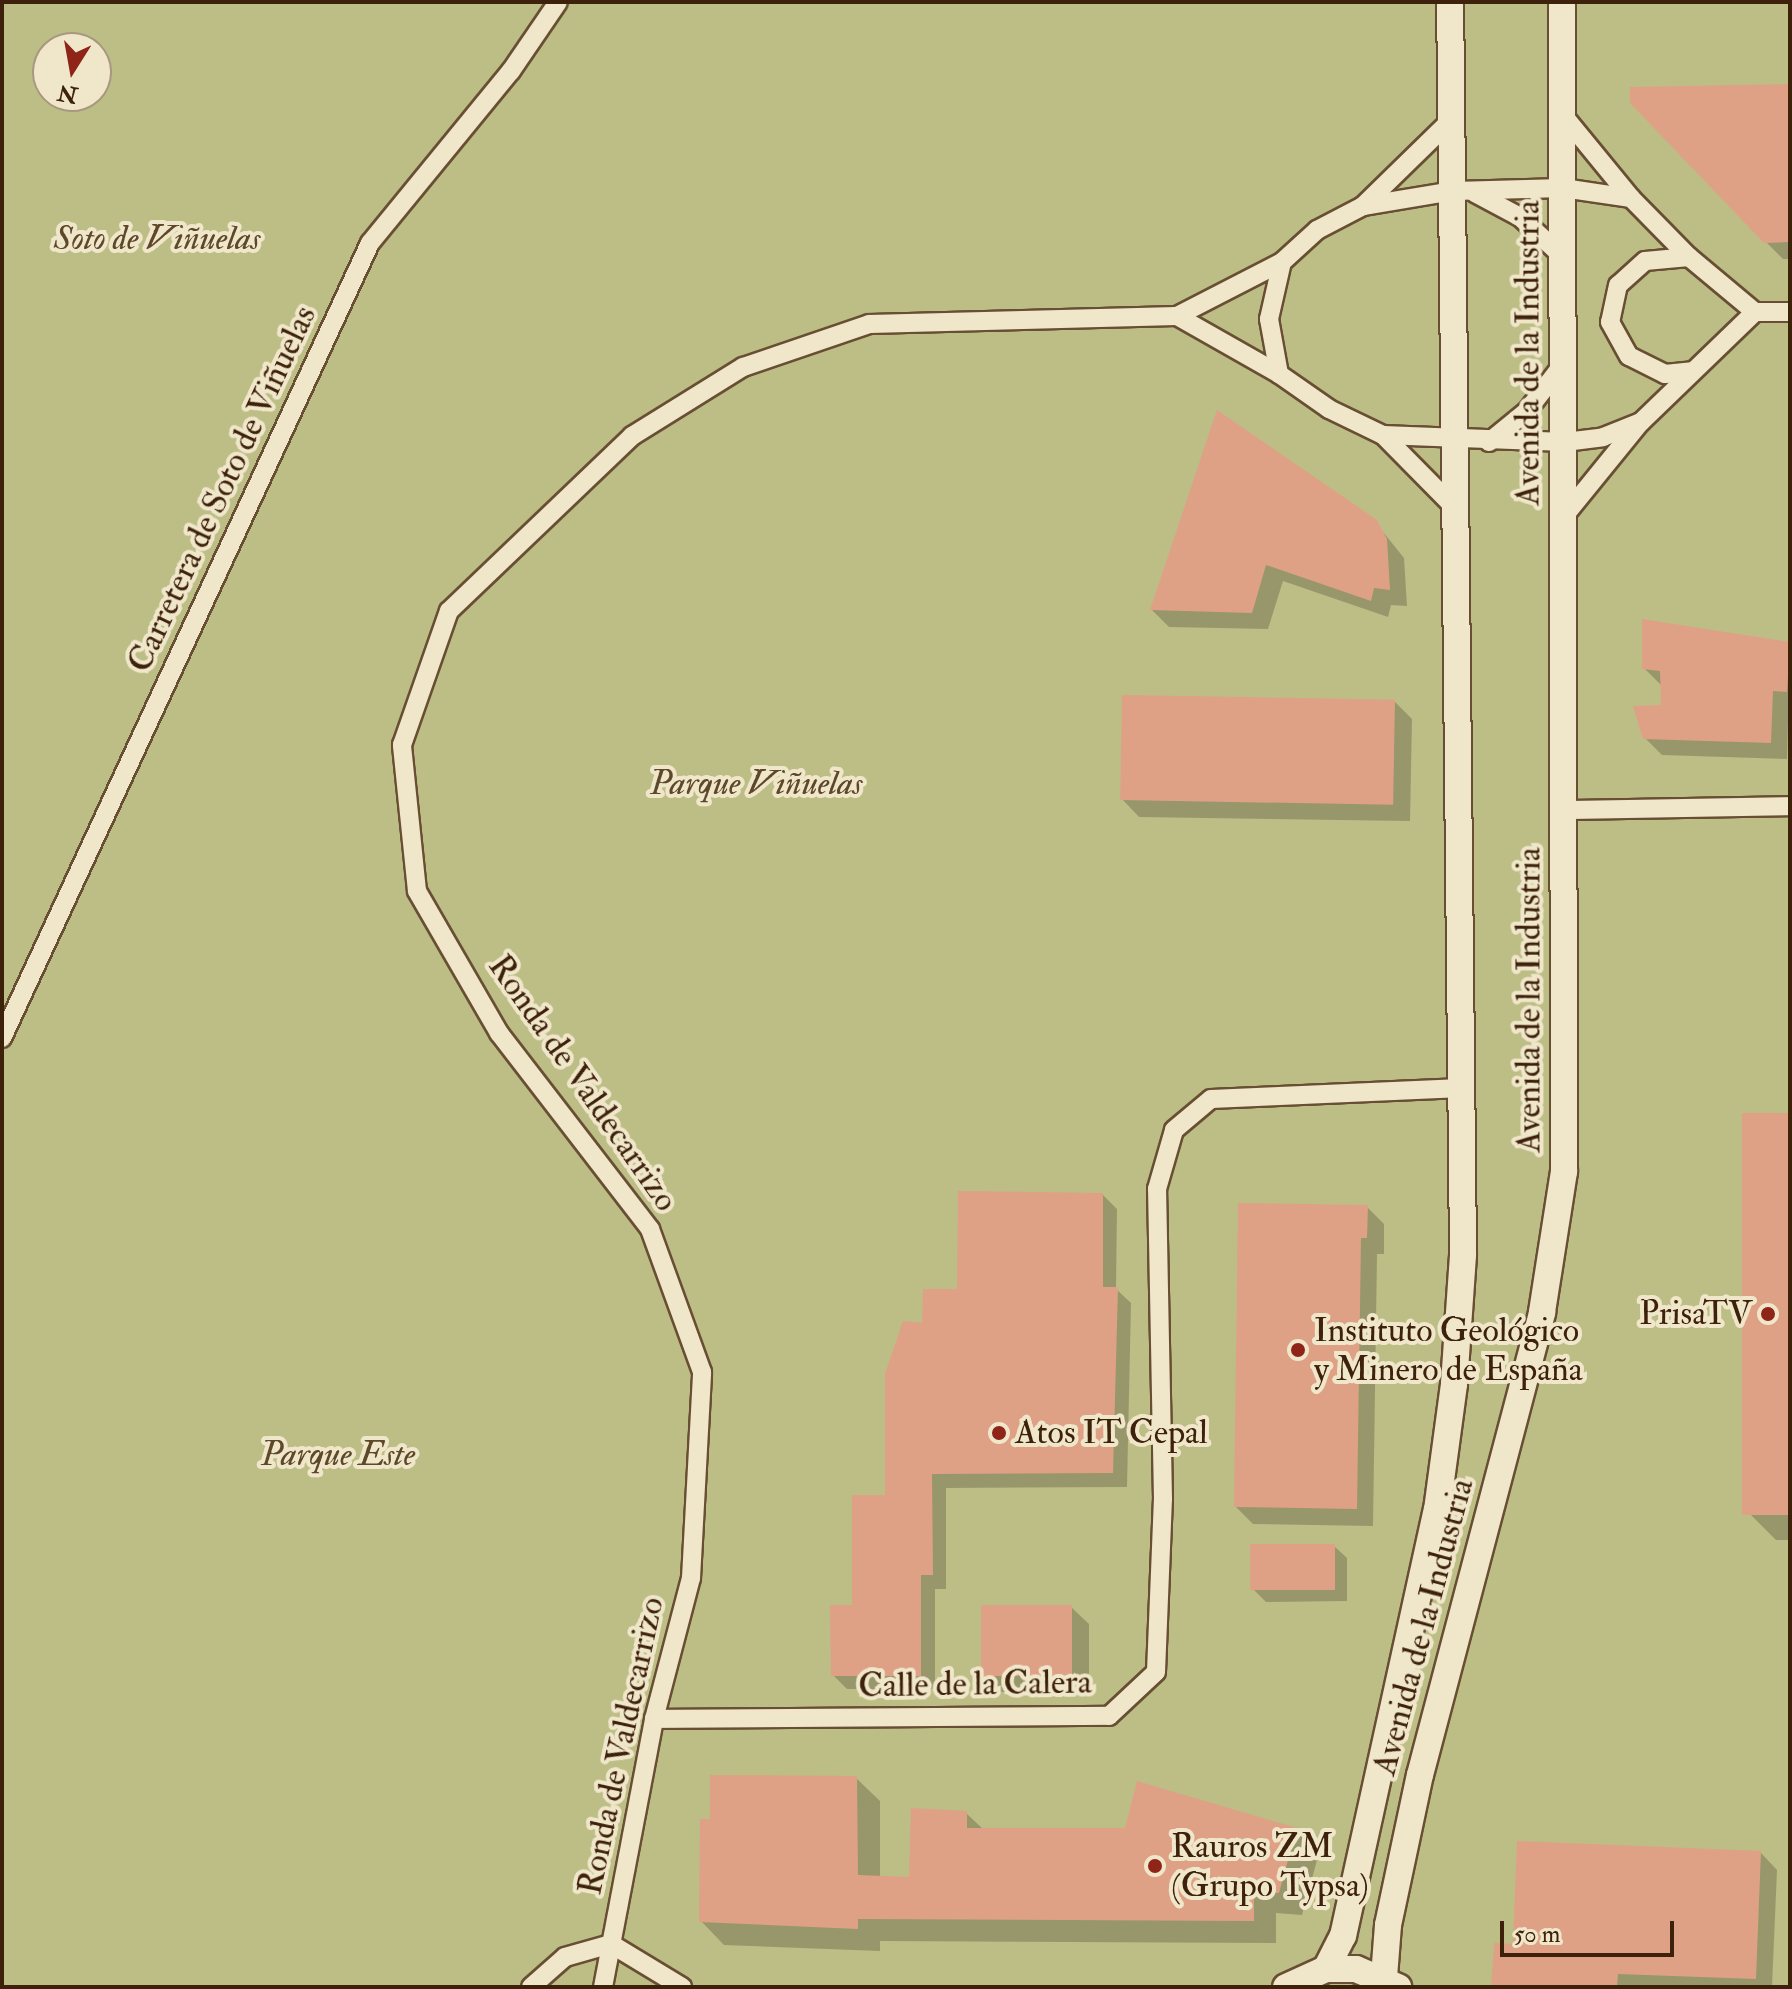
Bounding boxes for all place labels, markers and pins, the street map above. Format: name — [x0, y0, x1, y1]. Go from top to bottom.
place label: PrisaTV — [1639, 1294, 1752, 1334]
marker: PrisaTV — [1759, 1305, 1777, 1323]
place label: Instituto Geológico y Minero de España — [1314, 1310, 1583, 1390]
marker: Instituto Geológico y Minero de España — [1289, 1341, 1307, 1359]
place label: Atos IT Cepal — [1015, 1413, 1208, 1453]
marker: Atos IT Cepal — [990, 1424, 1008, 1442]
place label: Rauros ZM (Grupo Typsa) — [1171, 1826, 1369, 1906]
marker: Rauros ZM (Grupo Typsa) — [1146, 1857, 1164, 1875]

